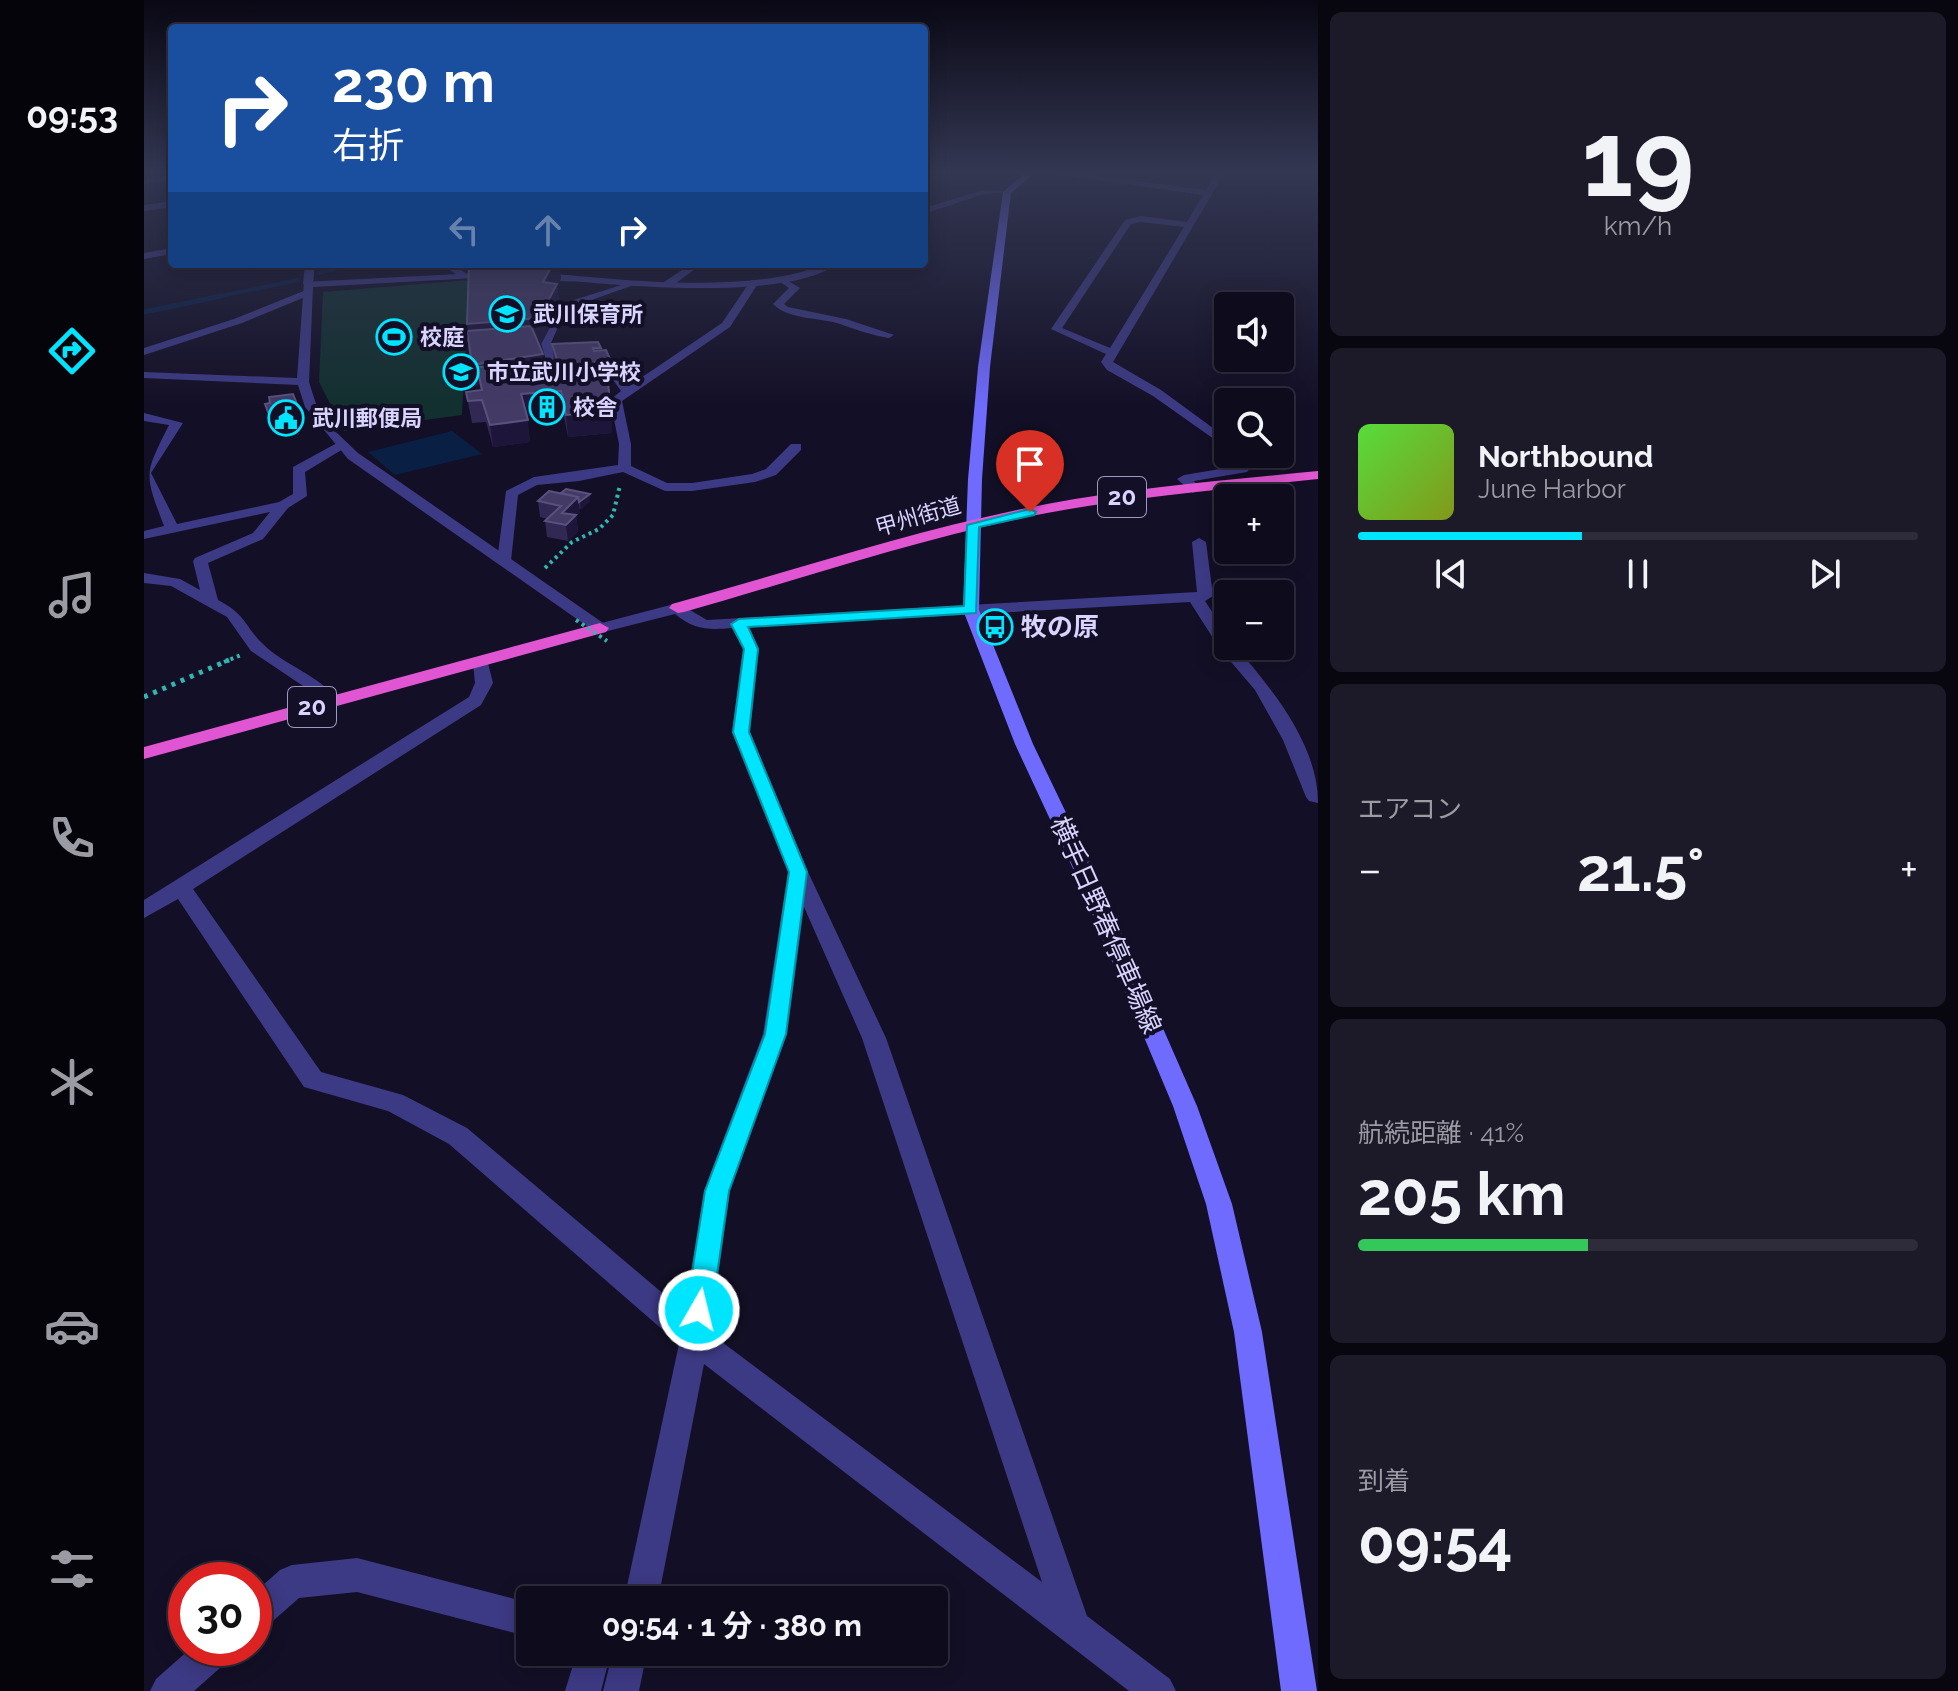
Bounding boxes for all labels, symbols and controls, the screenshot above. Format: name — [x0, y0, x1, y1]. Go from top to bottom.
text: 230 m — [332, 49, 495, 115]
icon: right — [200, 56, 304, 160]
text: 09:53 — [26, 94, 118, 136]
text: 19 — [1582, 98, 1694, 220]
text: 右折 — [332, 124, 404, 166]
icon: left — [442, 208, 486, 252]
icon: ahead — [526, 208, 570, 252]
icon: right — [610, 208, 654, 252]
text: km/h — [1604, 211, 1672, 241]
map controls — [1214, 292, 1294, 660]
button: sound — [1214, 292, 1294, 372]
school or university icon: 武川保育所 — [488, 295, 526, 333]
place label: 武川保育所 — [533, 301, 643, 327]
sports icon: 校庭 — [375, 318, 413, 356]
icon: directions — [44, 323, 100, 379]
place label: 校庭 — [420, 324, 464, 350]
school or university icon: 市立武川小学校 — [442, 353, 480, 391]
place label: 市立武川小学校 — [487, 359, 641, 385]
building icon: 校舎 — [528, 388, 566, 426]
button: search — [1214, 388, 1294, 468]
place label: 校舎 — [573, 394, 617, 420]
public building icon: 武川郵便局 — [267, 399, 305, 437]
place label: 武川郵便局 — [312, 405, 422, 431]
pin — [996, 430, 1064, 512]
text: Northbound — [1478, 439, 1653, 474]
icon: arrive — [1008, 442, 1052, 486]
text: June Harbor — [1478, 474, 1626, 504]
road number: 20 — [1098, 477, 1146, 517]
button: + — [1214, 484, 1294, 564]
street label: 甲州街道 — [872, 491, 964, 541]
icon: previous — [1429, 552, 1473, 596]
icon: pause — [1616, 552, 1660, 596]
icon: next — [1803, 552, 1847, 596]
icon: music — [44, 567, 100, 623]
button: − — [1214, 580, 1294, 660]
bus stop icon: 牧の原 — [976, 608, 1014, 646]
place label: 牧の原 — [1021, 612, 1099, 642]
road number: 20 — [288, 687, 336, 727]
text: エアコン — [1358, 794, 1462, 824]
icon: phone — [44, 810, 100, 866]
street label: 横手日野春停車場線 — [1045, 812, 1167, 1038]
text: 21.5° — [1577, 835, 1704, 905]
text: − — [1358, 844, 1382, 895]
text: + — [1900, 844, 1918, 895]
icon: climate — [44, 1054, 100, 1110]
text: 航続距離 · 41% — [1358, 1118, 1524, 1148]
text: 205 km — [1358, 1159, 1566, 1229]
position arrow — [657, 1268, 741, 1352]
icon: car — [44, 1298, 100, 1354]
text: 到着 — [1358, 1466, 1410, 1496]
text: 09:54 — [1358, 1507, 1513, 1577]
icon: filters — [44, 1541, 100, 1597]
speed limit sign: 30 — [168, 1562, 272, 1666]
text: 09:54 · 1 分 · 380 m — [602, 1608, 862, 1643]

